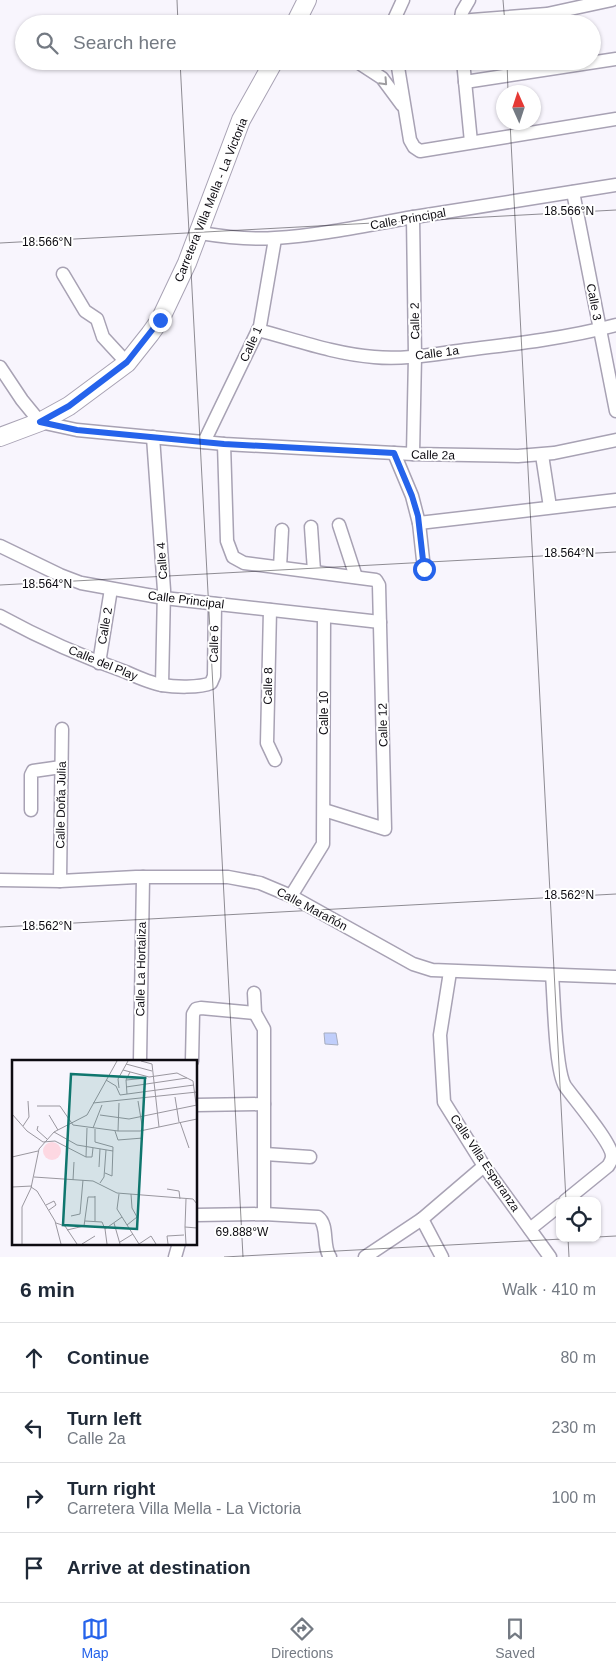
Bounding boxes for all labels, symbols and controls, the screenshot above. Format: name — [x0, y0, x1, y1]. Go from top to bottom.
search box — [15, 15, 601, 70]
icon: search — [33, 29, 61, 57]
text: Search here — [73, 32, 177, 53]
one-way arrow — [378, 76, 387, 85]
north arrow — [496, 85, 541, 130]
street label: Carretera Villa Mella - La Victoria — [172, 116, 251, 284]
text: 18.566°N — [544, 204, 594, 218]
street label: Calle Principal — [369, 205, 447, 233]
text: 18.566°N — [22, 235, 72, 249]
street label: Calle 3 — [584, 282, 604, 322]
street label: Calle 2 — [408, 302, 422, 340]
route end — [149, 309, 172, 332]
street label: Calle 1 — [237, 324, 265, 364]
street label: Calle 1a — [414, 343, 460, 363]
street label: Calle 2a — [411, 448, 455, 462]
street label: Calle 4 — [154, 542, 170, 580]
text: 18.564°N — [544, 546, 594, 560]
route start — [413, 558, 436, 581]
text: 18.564°N — [22, 577, 72, 591]
street label: Calle Principal — [147, 588, 225, 612]
street label: Calle 2 — [95, 606, 115, 646]
street label: Calle 6 — [207, 625, 221, 663]
street label: Calle del Play — [66, 643, 140, 683]
street label: Calle 8 — [261, 667, 275, 705]
street label: Calle 10 — [317, 691, 331, 735]
street label: Calle 12 — [376, 703, 390, 747]
street label: Calle Doña Julia — [53, 761, 69, 849]
street label: Calle Marañón — [274, 884, 350, 934]
text: 18.562°N — [544, 888, 594, 902]
text: 18.562°N — [22, 919, 72, 933]
street label: Calle La Hortaliza — [133, 921, 149, 1016]
inset map — [12, 1060, 198, 1244]
street label: Calle Villa Esperanza — [447, 1112, 523, 1214]
map controls — [556, 1197, 601, 1242]
button: locate — [556, 1197, 601, 1242]
text: 69.888°W — [216, 1225, 269, 1239]
text: 6 min — [20, 1278, 75, 1301]
text: Walk · 410 m — [502, 1281, 596, 1298]
icon: ahead — [20, 1344, 48, 1372]
text: Continue — [67, 1347, 149, 1368]
text: 80 m — [560, 1349, 596, 1366]
text: Turn left — [67, 1408, 142, 1429]
icon: left — [20, 1414, 48, 1442]
text: 230 m — [552, 1419, 596, 1436]
text: Calle 2a — [67, 1430, 126, 1447]
text: Turn right — [67, 1478, 155, 1499]
icon: right — [20, 1484, 48, 1512]
text: 100 m — [552, 1489, 596, 1506]
text: Carretera Villa Mella - La Victoria — [67, 1500, 301, 1517]
icon: arrive — [20, 1554, 48, 1582]
text: Arrive at destination — [67, 1557, 251, 1578]
tab: Map — [81, 1615, 109, 1661]
tab: Directions — [271, 1615, 333, 1661]
tab: Saved — [495, 1615, 535, 1661]

